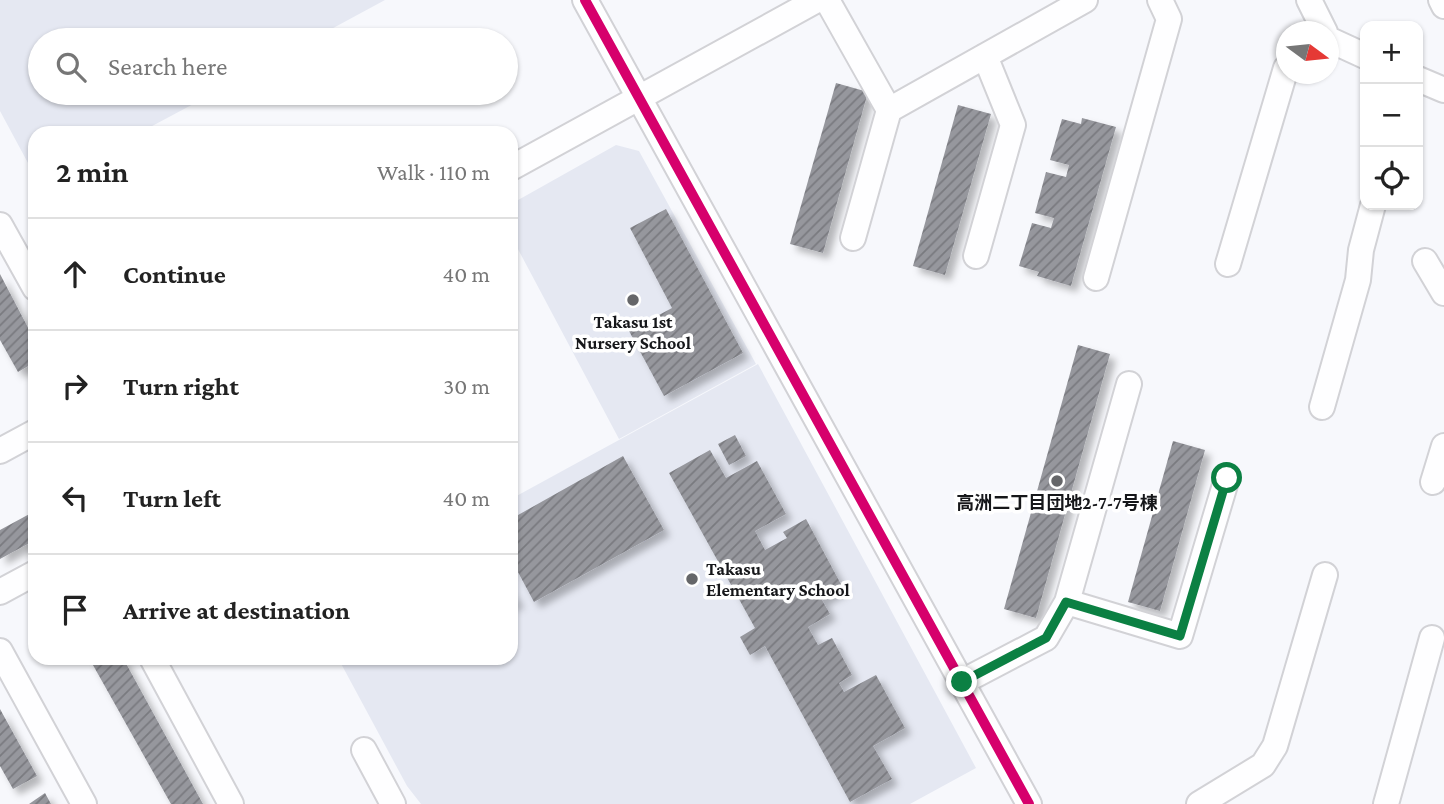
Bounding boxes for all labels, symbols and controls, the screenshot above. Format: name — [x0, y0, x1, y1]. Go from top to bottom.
north arrow — [1276, 21, 1339, 84]
map controls — [1360, 21, 1423, 210]
button: + — [1360, 21, 1423, 84]
search box — [28, 28, 518, 105]
icon: search — [52, 48, 90, 86]
text: Search here — [108, 52, 227, 81]
button: − — [1360, 84, 1423, 147]
button: locate — [1360, 147, 1423, 210]
text: 2 min — [56, 155, 128, 188]
text: Walk · 110 m — [377, 159, 490, 185]
icon: ahead — [56, 255, 94, 293]
text: Continue — [123, 260, 226, 289]
text: 40 m — [442, 261, 490, 287]
marker: Takasu 1st Nursery School — [625, 292, 641, 308]
place label: Takasu 1st Nursery School — [575, 312, 691, 353]
icon: right — [56, 367, 94, 405]
text: Turn right — [123, 372, 239, 401]
text: 30 m — [443, 373, 490, 399]
route start — [1211, 462, 1242, 493]
marker: 高洲二丁目団地2-7-7号棟 — [1049, 473, 1065, 489]
icon: left — [56, 479, 94, 517]
text: Turn left — [123, 484, 221, 513]
text: 40 m — [442, 485, 490, 511]
place label: 高洲二丁目団地2-7-7号棟 — [956, 493, 1158, 513]
place label: Takasu Elementary School — [706, 559, 850, 600]
marker: Takasu Elementary School — [684, 571, 700, 587]
icon: arrive — [56, 591, 94, 629]
text: Arrive at destination — [123, 596, 350, 625]
route end — [946, 666, 977, 697]

